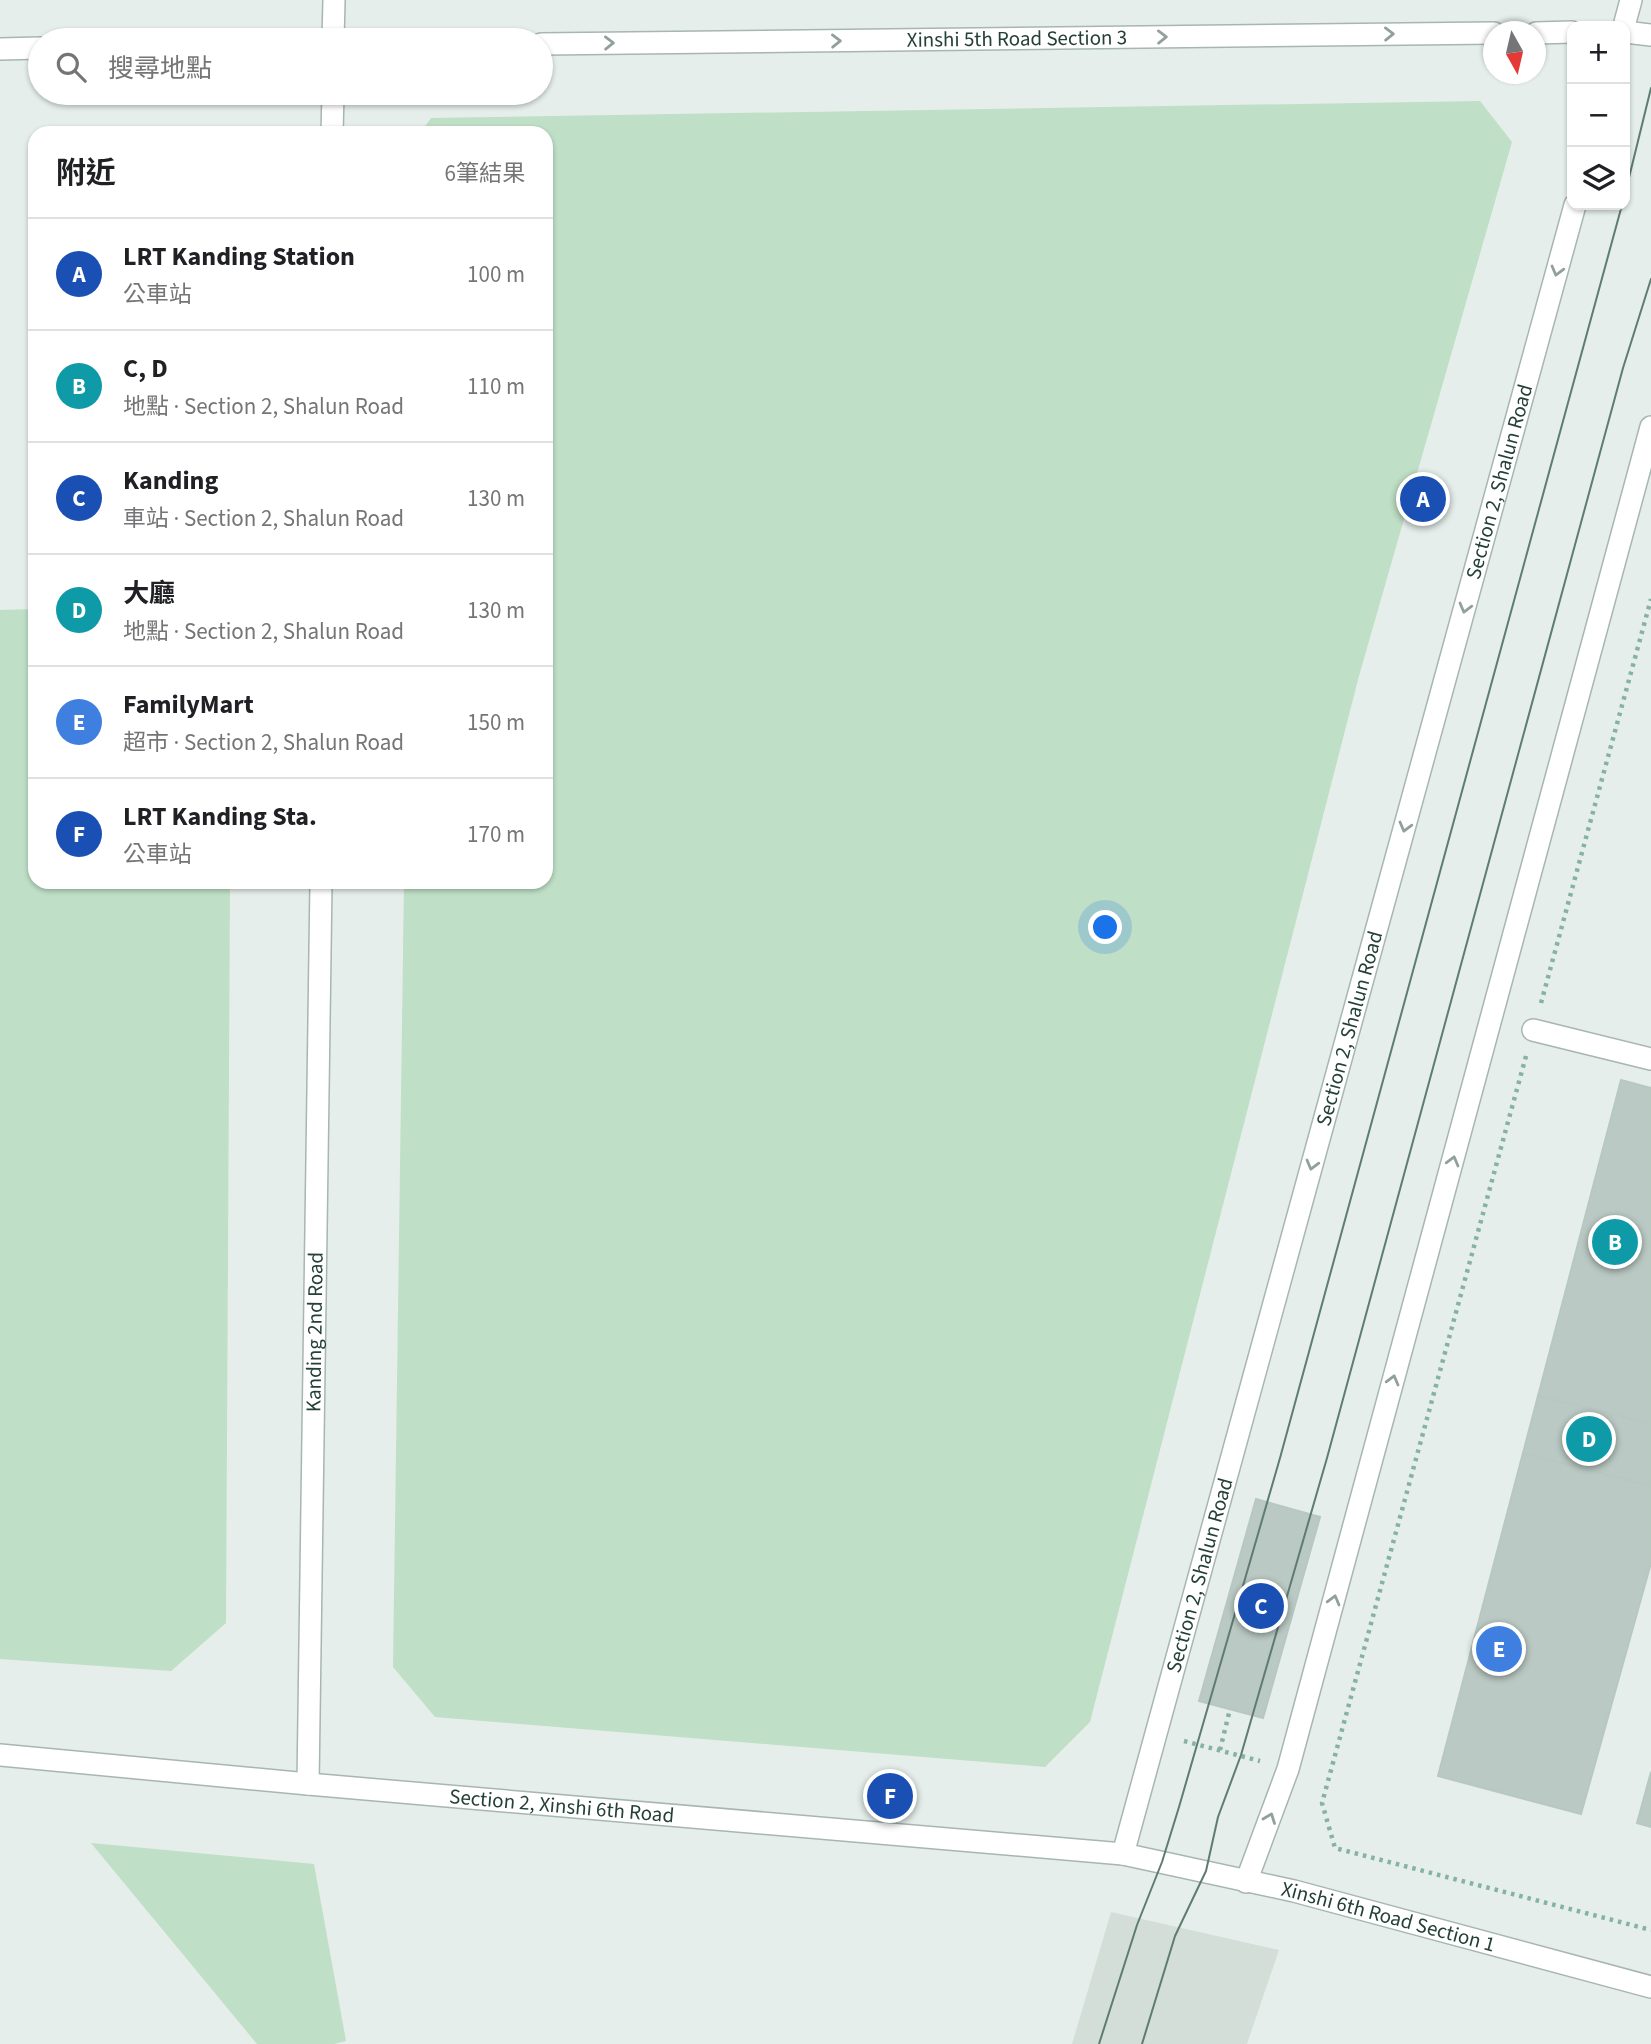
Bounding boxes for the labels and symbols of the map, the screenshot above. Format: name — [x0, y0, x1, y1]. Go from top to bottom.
north arrow — [1483, 21, 1546, 84]
street label: Xinshi 5th Road Section 3 — [907, 22, 1127, 55]
one-way arrow — [1385, 26, 1395, 42]
one-way arrow — [1157, 29, 1168, 45]
one-way arrow — [832, 33, 842, 49]
one-way arrow — [604, 36, 615, 51]
one-way arrow — [1551, 264, 1566, 276]
street label: Section 2, Shalun Road — [1458, 381, 1540, 583]
pin: A — [1400, 473, 1446, 525]
one-way arrow — [1459, 602, 1473, 614]
one-way arrow — [1398, 821, 1413, 833]
your location — [1088, 910, 1122, 944]
street label: Section 2, Shalun Road — [1308, 928, 1390, 1129]
one-way arrow — [1444, 1155, 1459, 1167]
one-way arrow — [1306, 1159, 1320, 1171]
pin: B — [1592, 1216, 1638, 1268]
street label: Kanding 2nd Road — [298, 1252, 331, 1412]
one-way arrow — [1385, 1374, 1399, 1386]
pin: D — [1566, 1413, 1612, 1465]
street label: Section 2, Shalun Road — [1158, 1474, 1240, 1676]
pin: C — [1238, 1580, 1284, 1632]
one-way arrow — [1326, 1594, 1340, 1606]
pin: E — [1476, 1623, 1522, 1675]
pin: F — [867, 1770, 913, 1822]
street label: Section 2, Xinshi 6th Road — [448, 1781, 675, 1830]
one-way arrow — [1261, 1812, 1275, 1824]
street label: Xinshi 6th Road Section 1 — [1279, 1874, 1499, 1959]

